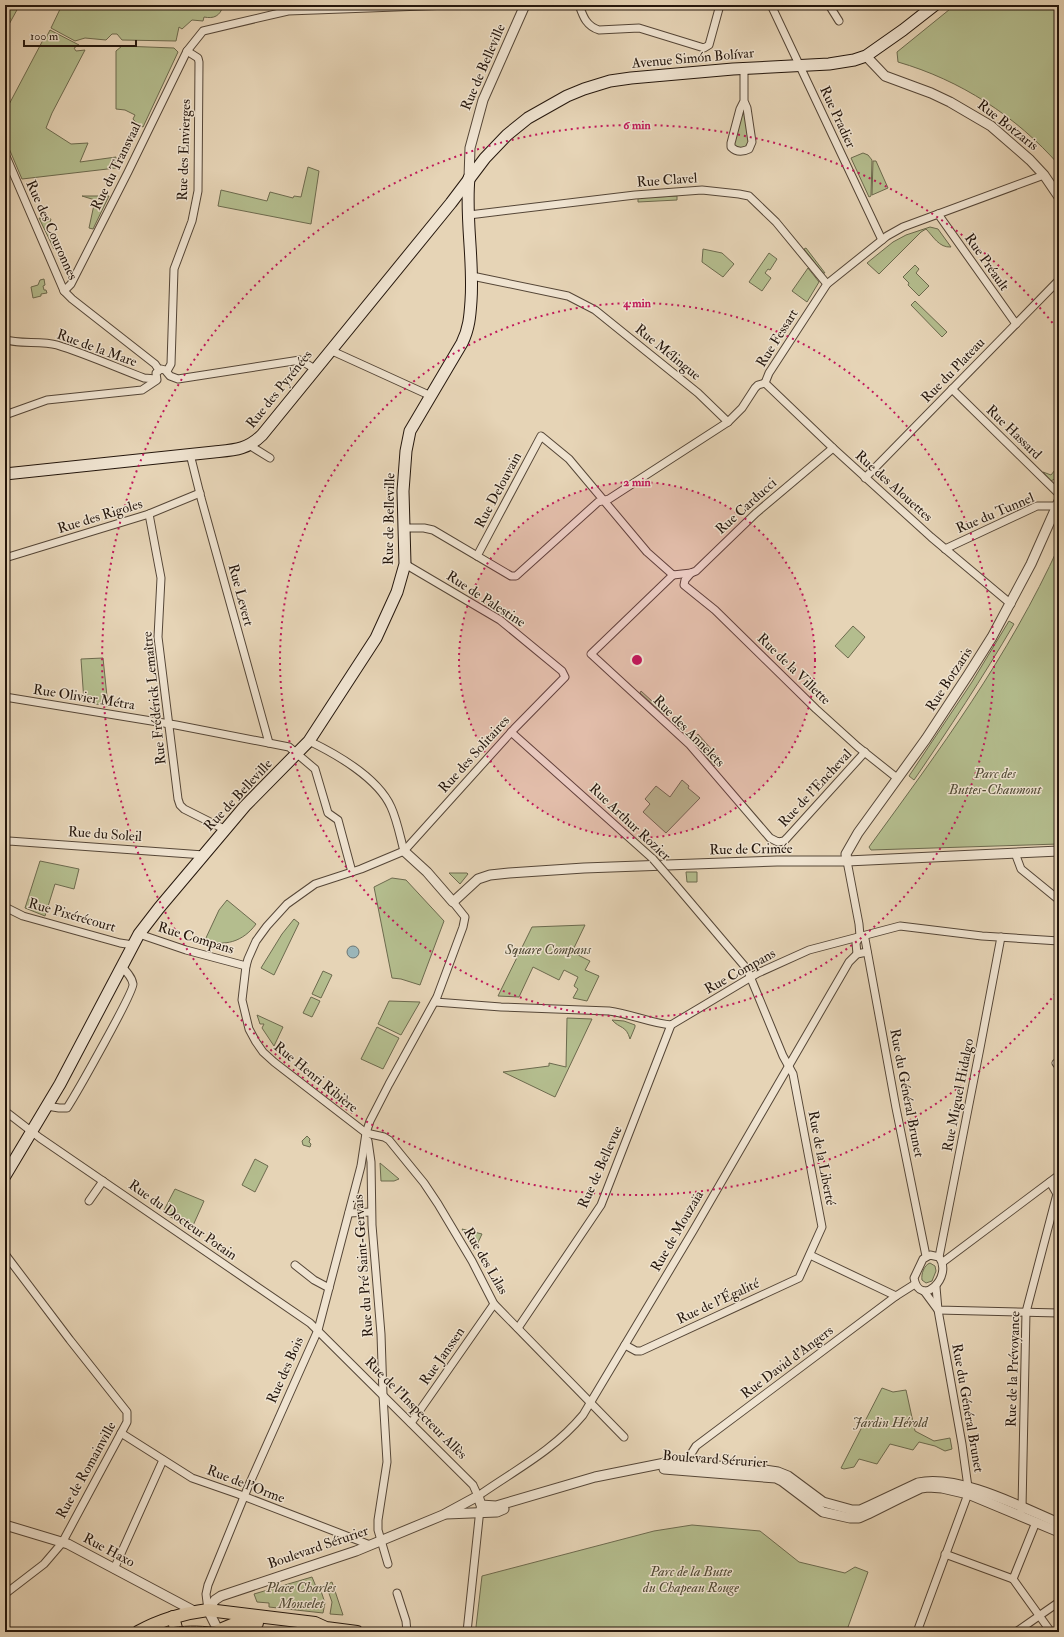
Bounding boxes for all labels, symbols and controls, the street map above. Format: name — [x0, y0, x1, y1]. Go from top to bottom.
street label: Rue de Belleville — [457, 21, 509, 113]
scale bar — [24, 22, 136, 48]
text: 100 m — [30, 29, 59, 44]
street label: Avenue Simón Bolívar — [630, 44, 756, 72]
street label: Rue Pradier — [816, 83, 860, 151]
street label: Rue Botzaris — [974, 96, 1042, 154]
street label: Rue des Envierges — [174, 99, 194, 201]
text: 6 min — [623, 118, 651, 133]
street label: Rue du Transvaal — [87, 119, 145, 213]
street label: Rue Clavel — [636, 169, 698, 191]
street label: Rue des Couronnes — [22, 177, 82, 283]
street label: Rue Préault — [961, 230, 1013, 294]
text: 4 min — [622, 296, 652, 311]
street label: Rue Fessart — [752, 305, 802, 370]
street label: Rue Mélingue — [632, 320, 704, 384]
street label: Rue de la Mare — [55, 326, 140, 370]
street label: Rue du Plateau — [918, 334, 988, 406]
street label: Rue des Pyrénées — [242, 346, 317, 432]
street label: Rue Hassard — [983, 401, 1045, 463]
street label: Rue des Alouettes — [852, 447, 936, 525]
street label: Rue Delouvain — [471, 449, 525, 531]
street label: Rue de Belleville — [380, 473, 398, 565]
street label: Rue Carducci — [712, 474, 780, 538]
text: 2 min — [623, 475, 651, 490]
street label: Rue du Tunnel — [953, 489, 1037, 537]
street label: Rue des Rigoles — [55, 495, 145, 537]
street label: Rue Levert — [225, 562, 258, 628]
street label: Rue de Palestine — [443, 567, 529, 631]
street label: Rue Frédérick Lemaître — [139, 630, 169, 766]
street label: Rue de la Villette — [754, 630, 834, 708]
street label: Rue Botzaris — [922, 644, 976, 714]
centre of rings — [630, 653, 644, 667]
street label: Rue Olivier Métra — [32, 681, 136, 713]
street label: Rue des Annelets — [650, 692, 728, 770]
street label: Rue des Solitaires — [435, 712, 513, 796]
street label: Rue de l'Encheval — [775, 745, 856, 830]
street label: Rue de Belleville — [200, 755, 276, 835]
park label: Parc des Buttes-Chaumont — [948, 765, 1042, 798]
street label: Rue Arthur Rozier — [586, 780, 675, 865]
street label: Rue du Soleil — [67, 823, 143, 845]
street label: Rue de Crimée — [709, 840, 793, 858]
street label: Rue Pixérécourt — [26, 894, 118, 936]
street label: Rue Compans — [156, 918, 236, 959]
park label: Square Compans — [504, 941, 592, 958]
street label: Rue Compans — [702, 944, 779, 998]
street label: Rue du Général Brunet — [886, 1027, 928, 1159]
street label: Rue Miguel Hidalgo — [939, 1037, 977, 1153]
street label: Rue Henri Ribière — [271, 1038, 362, 1116]
street label: Rue de la Liberté — [804, 1109, 840, 1207]
street label: Rue de Bellevue — [574, 1123, 626, 1211]
street label: Rue du Docteur Potain — [126, 1176, 240, 1264]
street label: Rue de Mouzaïa — [647, 1187, 707, 1275]
street label: Rue du Pré Saint-Gervais — [350, 1194, 376, 1338]
street label: Rue des Lilas — [460, 1225, 512, 1298]
street label: Rue de l'Égalité — [674, 1274, 762, 1328]
street label: Rue de la Prévoyance — [1002, 1311, 1025, 1427]
street label: Rue David d'Angers — [737, 1322, 837, 1402]
street label: Rue Janssen — [416, 1324, 468, 1388]
street label: Rue des Bois — [263, 1334, 307, 1406]
street label: Rue du Général Brunet — [948, 1342, 988, 1474]
street label: Rue de l'Inspecteur Allès — [361, 1353, 471, 1463]
park label: Jardin Hérold — [852, 1414, 929, 1431]
street label: Rue de Romainville — [52, 1418, 120, 1522]
street label: Boulevard Sérurier — [662, 1447, 769, 1471]
street label: Rue de l'Orme — [205, 1461, 287, 1507]
street label: Boulevard Sérurier — [265, 1522, 371, 1572]
street label: Rue Haxo — [80, 1529, 138, 1571]
park label: Parc de la Butte du Chapeau Rouge — [642, 1563, 739, 1596]
park label: Place Charles Monselet — [265, 1579, 337, 1612]

